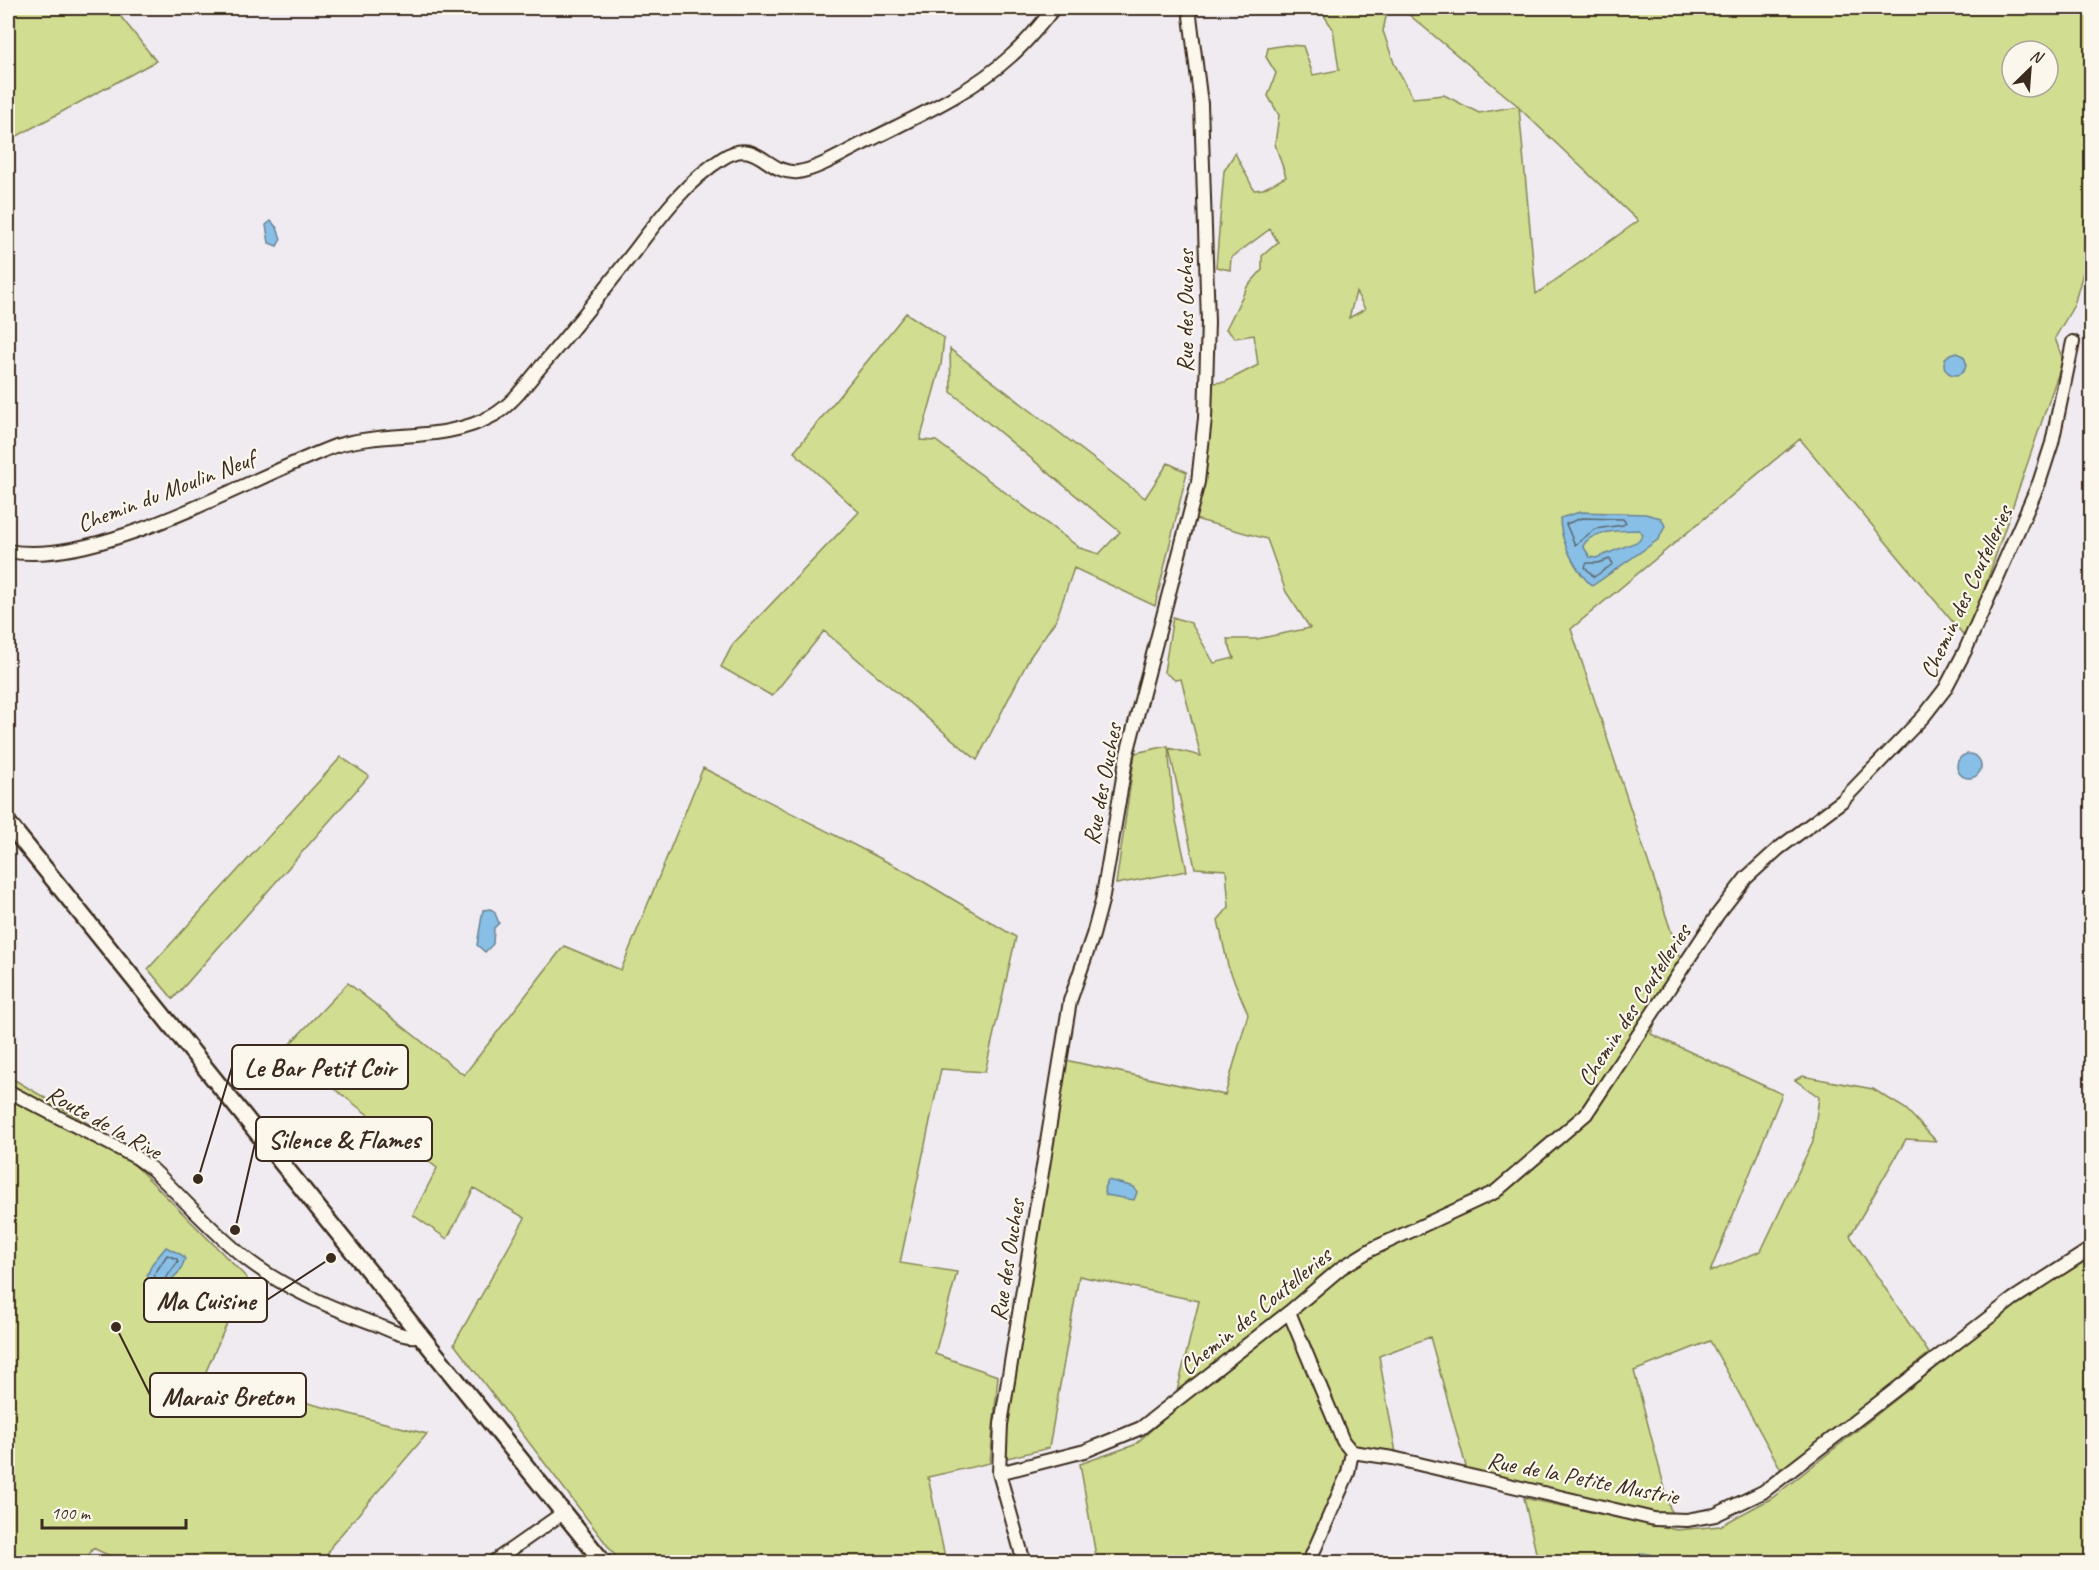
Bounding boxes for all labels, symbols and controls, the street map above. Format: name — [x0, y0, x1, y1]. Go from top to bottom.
north arrow — [2000, 39, 2060, 99]
text: N — [2027, 45, 2047, 69]
street label: Rue des Ouches — [1170, 248, 1200, 372]
street label: Chemin du Moulin Neuf — [73, 441, 264, 539]
street label: Chemin des Coutelleries — [1913, 499, 2020, 683]
street label: Rue des Ouches — [1076, 719, 1129, 847]
street label: Chemin des Coutelleries — [1571, 916, 1699, 1091]
callout: Le Bar Petit Coir — [232, 1045, 408, 1089]
text: Le Bar Petit Coir — [244, 1051, 399, 1084]
street label: Route de la Rive — [41, 1078, 169, 1167]
callout: Silence & Flames — [256, 1117, 432, 1161]
text: Silence & Flames — [268, 1123, 423, 1156]
street label: Rue des Ouches — [983, 1195, 1032, 1323]
street label: Chemin des Coutelleries — [1173, 1239, 1339, 1381]
callout: Ma Cuisine — [144, 1278, 267, 1322]
text: Ma Cuisine — [156, 1284, 258, 1317]
callout: Marais Breton — [150, 1373, 306, 1417]
text: Marais Breton — [162, 1380, 295, 1413]
street label: Rue de la Petite Mustrie — [1485, 1445, 1683, 1512]
scale bar — [42, 1492, 186, 1530]
text: 100 m — [51, 1502, 92, 1524]

